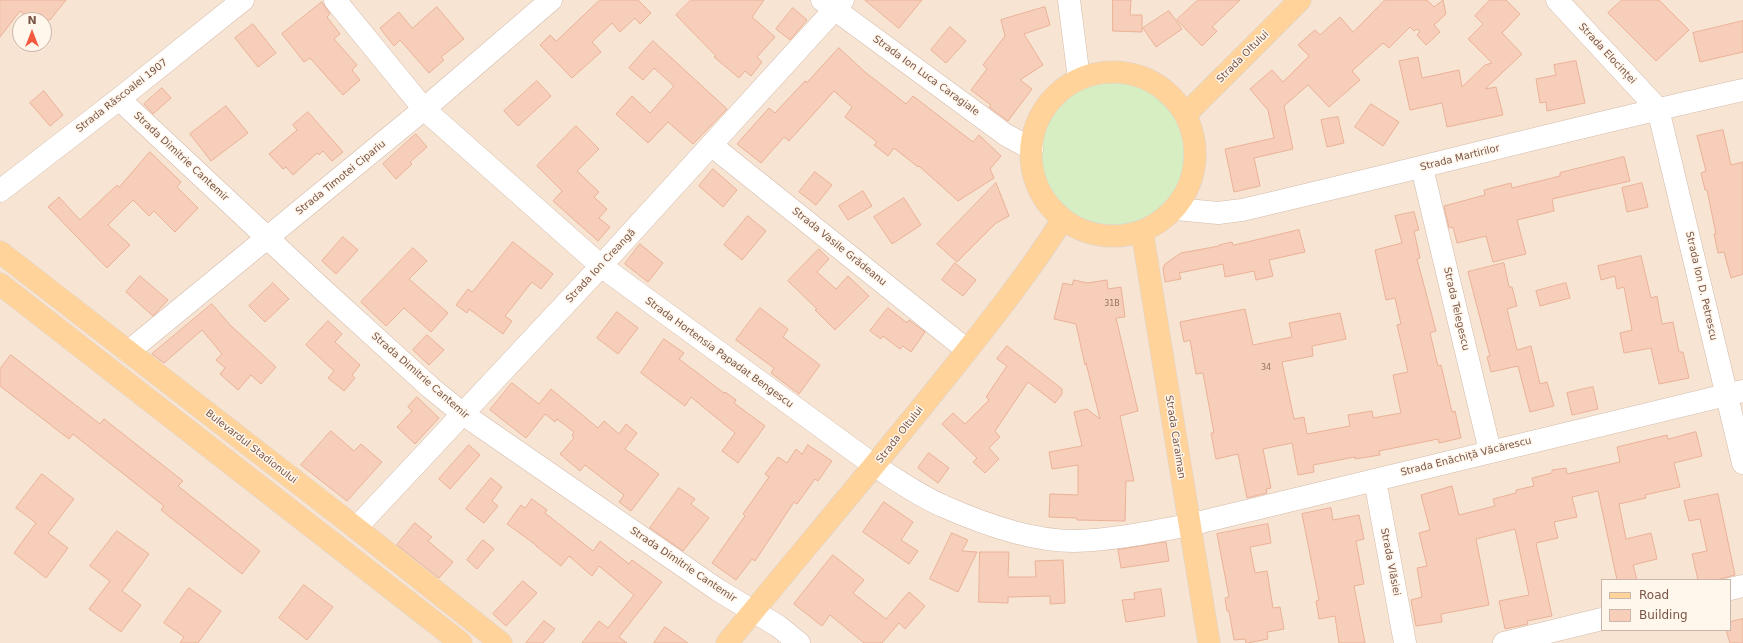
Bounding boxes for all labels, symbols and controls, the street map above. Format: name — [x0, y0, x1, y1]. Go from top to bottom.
north arrow — [12, 12, 52, 52]
text: N — [27, 14, 37, 27]
street label: Strada Elocinței — [1576, 21, 1638, 87]
street label: Strada Oltului — [1214, 28, 1272, 86]
street label: Strada Ion Luca Caragiale — [870, 33, 982, 119]
street label: Strada Răscoalei 1907 — [74, 57, 170, 135]
street label: Strada Dimitrie Cantemir — [131, 110, 231, 204]
street label: Strada Timotei Cipariu — [294, 138, 388, 218]
street label: Strada Martirilor — [1419, 142, 1501, 174]
street label: Strada Vasile Grădeanu — [789, 205, 889, 289]
street label: Strada Ion Creangă — [564, 227, 638, 305]
street label: Strada Ion D. Petrescu — [1683, 230, 1719, 342]
street label: Strada Telegescu — [1441, 266, 1471, 352]
street label: Strada Hortensia Papadat Bengescu — [643, 295, 795, 411]
house number: 31B — [1104, 299, 1120, 309]
street label: Strada Dimitrie Cantemir — [369, 330, 471, 422]
house number: 34 — [1261, 363, 1271, 373]
street label: Strada Caraiman — [1162, 394, 1188, 480]
street label: Strada Oltului — [874, 404, 926, 466]
street label: Bulevardul Stadionului — [203, 407, 299, 487]
street label: Strada Enăchiță Văcărescu — [1399, 435, 1533, 479]
street label: Strada Dimitrie Cantemir — [628, 525, 738, 605]
street label: Strada Vlăsiei — [1378, 527, 1402, 597]
legend — [1601, 579, 1731, 631]
text: Road — [1639, 588, 1669, 602]
text: Building — [1639, 608, 1688, 622]

